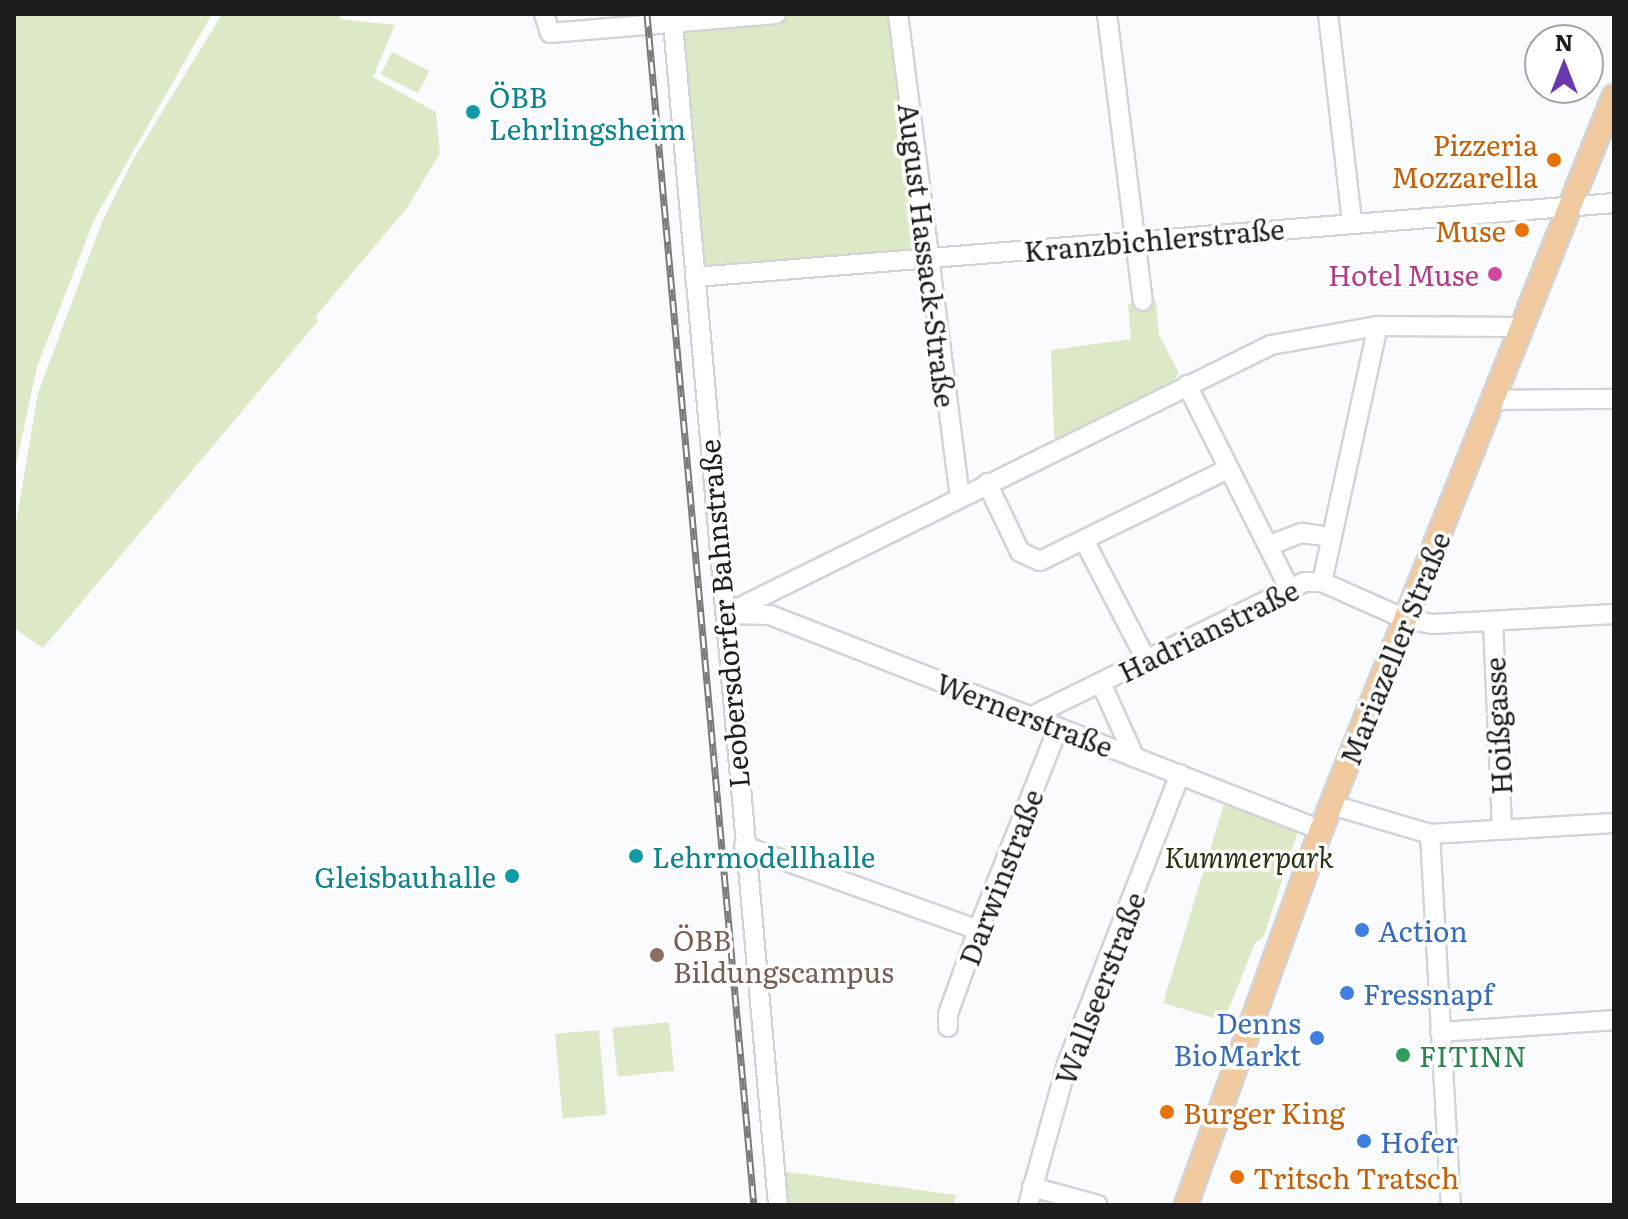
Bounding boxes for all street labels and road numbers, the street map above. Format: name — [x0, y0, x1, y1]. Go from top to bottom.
street label: August Hassack-Straße — [893, 101, 963, 409]
street label: Kranzbichlerstraße — [1022, 211, 1286, 267]
street label: Leobersdorfer Bahnstraße — [691, 438, 755, 790]
street label: Mariazeller Straße — [1332, 527, 1456, 769]
street label: Hadrianstraße — [1113, 572, 1303, 688]
street label: Hoißgasse — [1477, 656, 1517, 796]
street label: Wernerstraße — [932, 665, 1118, 763]
street label: Darwinstraße — [951, 784, 1049, 970]
street label: Wallseerstraße — [1047, 887, 1151, 1089]

